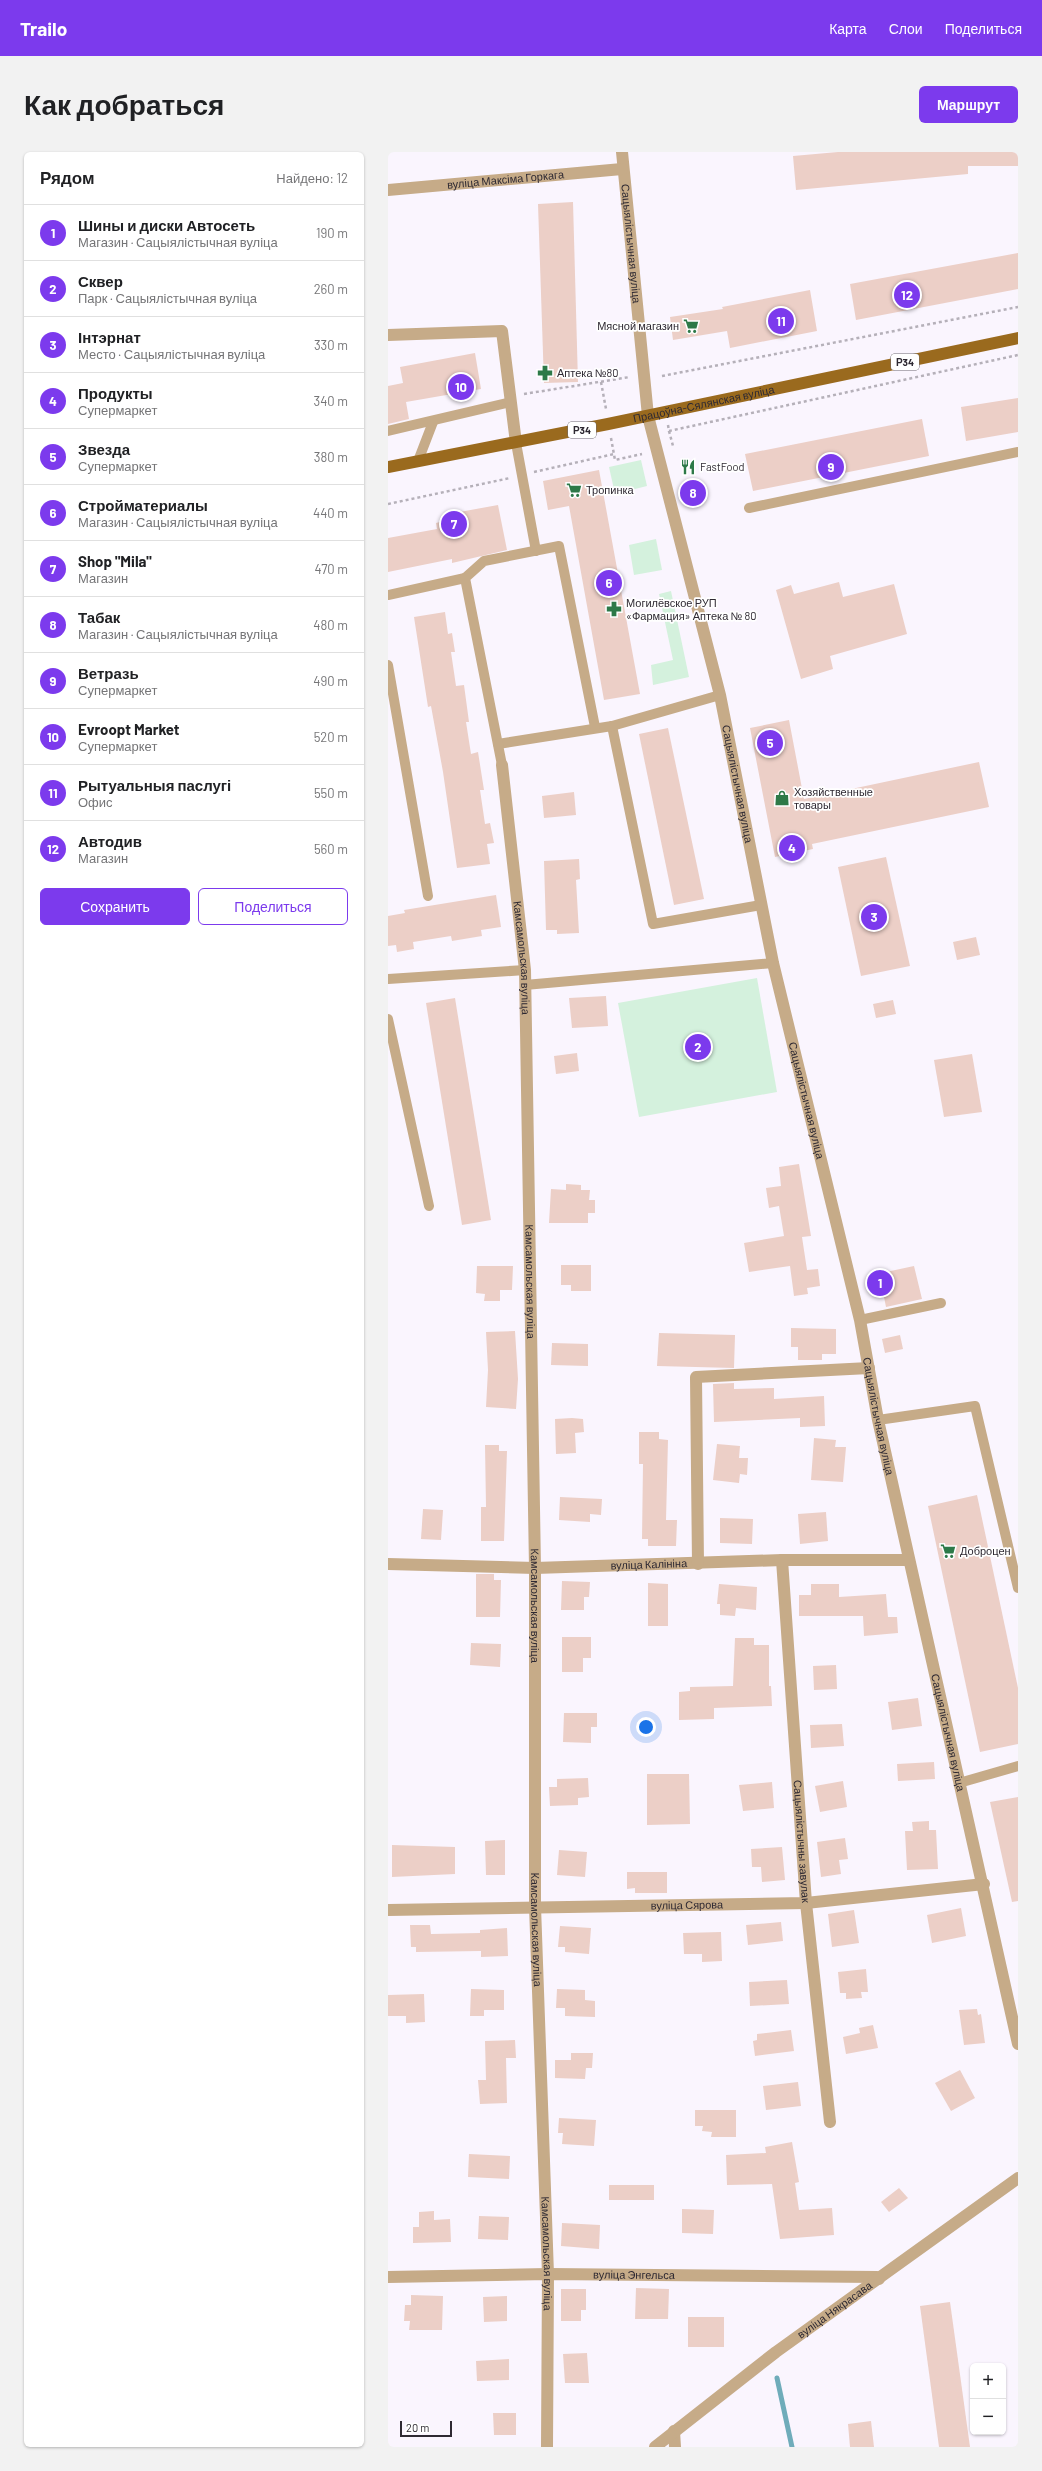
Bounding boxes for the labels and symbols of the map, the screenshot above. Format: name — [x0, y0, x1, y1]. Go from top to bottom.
street label: вуліца Максіма Горкага — [447, 167, 565, 191]
street label: Сацыялістычная вуліца — [619, 183, 644, 305]
pin: 12 — [894, 280, 920, 310]
pin: 11 — [768, 306, 794, 336]
supermarket icon: Мясной магазин — [682, 317, 700, 335]
place label: Мясной магазин — [597, 319, 679, 332]
road number: Р34 — [891, 354, 919, 370]
pharmacy icon: Аптека №80 — [536, 364, 554, 382]
place label: Аптека №80 — [557, 366, 618, 379]
pin: 10 — [448, 372, 474, 402]
street label: Працоўна-Сялянская вуліца — [632, 382, 776, 425]
road number: Р34 — [568, 422, 596, 438]
pin: 9 — [818, 452, 844, 482]
restaurant icon: FastFood — [679, 458, 697, 476]
place label: FastFood — [700, 460, 745, 473]
pin: 8 — [680, 478, 706, 508]
supermarket icon: Тропинка — [565, 481, 583, 499]
place label: Тропинка — [586, 483, 635, 496]
pin: 7 — [441, 509, 467, 539]
pin: 6 — [596, 568, 622, 598]
place label: Могилёвское РУП «Фармация» Аптека № 80 — [626, 596, 756, 622]
pharmacy icon: Могилёвское РУП «Фармация» Аптека № 80 — [605, 600, 623, 618]
street label: Сацыялістычная вуліца — [720, 724, 756, 845]
pin: 5 — [757, 728, 783, 758]
place label: Хозяйственные товары — [794, 785, 873, 811]
shop icon: Хозяйственные товары — [773, 789, 791, 807]
pin: 4 — [779, 833, 805, 863]
street label: Камсамольская вуліца — [511, 900, 533, 1016]
pin: 3 — [861, 902, 887, 932]
pin: 2 — [685, 1032, 711, 1062]
street label: Сацыялістычная вуліца — [786, 1040, 828, 1161]
street label: Камсамольская вуліца — [523, 1224, 538, 1340]
pin: 1 — [867, 1268, 893, 1298]
street label: Сацыялістычная вуліца — [861, 1356, 897, 1477]
supermarket icon: Доброцен — [939, 1542, 957, 1560]
place label: Доброцен — [960, 1544, 1011, 1557]
street label: Камсамольская вуліца — [529, 1548, 542, 1664]
street label: вуліца Калініна — [610, 1556, 688, 1572]
street label: Сацыялістычная вуліца — [929, 1672, 968, 1793]
your location — [636, 1717, 656, 1737]
street label: Сацыялістычны завулак — [791, 1779, 813, 1903]
street label: Камсамольская вуліца — [529, 1872, 545, 1988]
street label: вуліца Сярова — [651, 1897, 724, 1912]
street label: Камсамольская вуліца — [539, 2196, 555, 2312]
street label: вуліца Энгельса — [593, 2267, 676, 2281]
street label: вуліца Някрасава — [794, 2278, 875, 2341]
scale bar — [400, 2419, 452, 2438]

